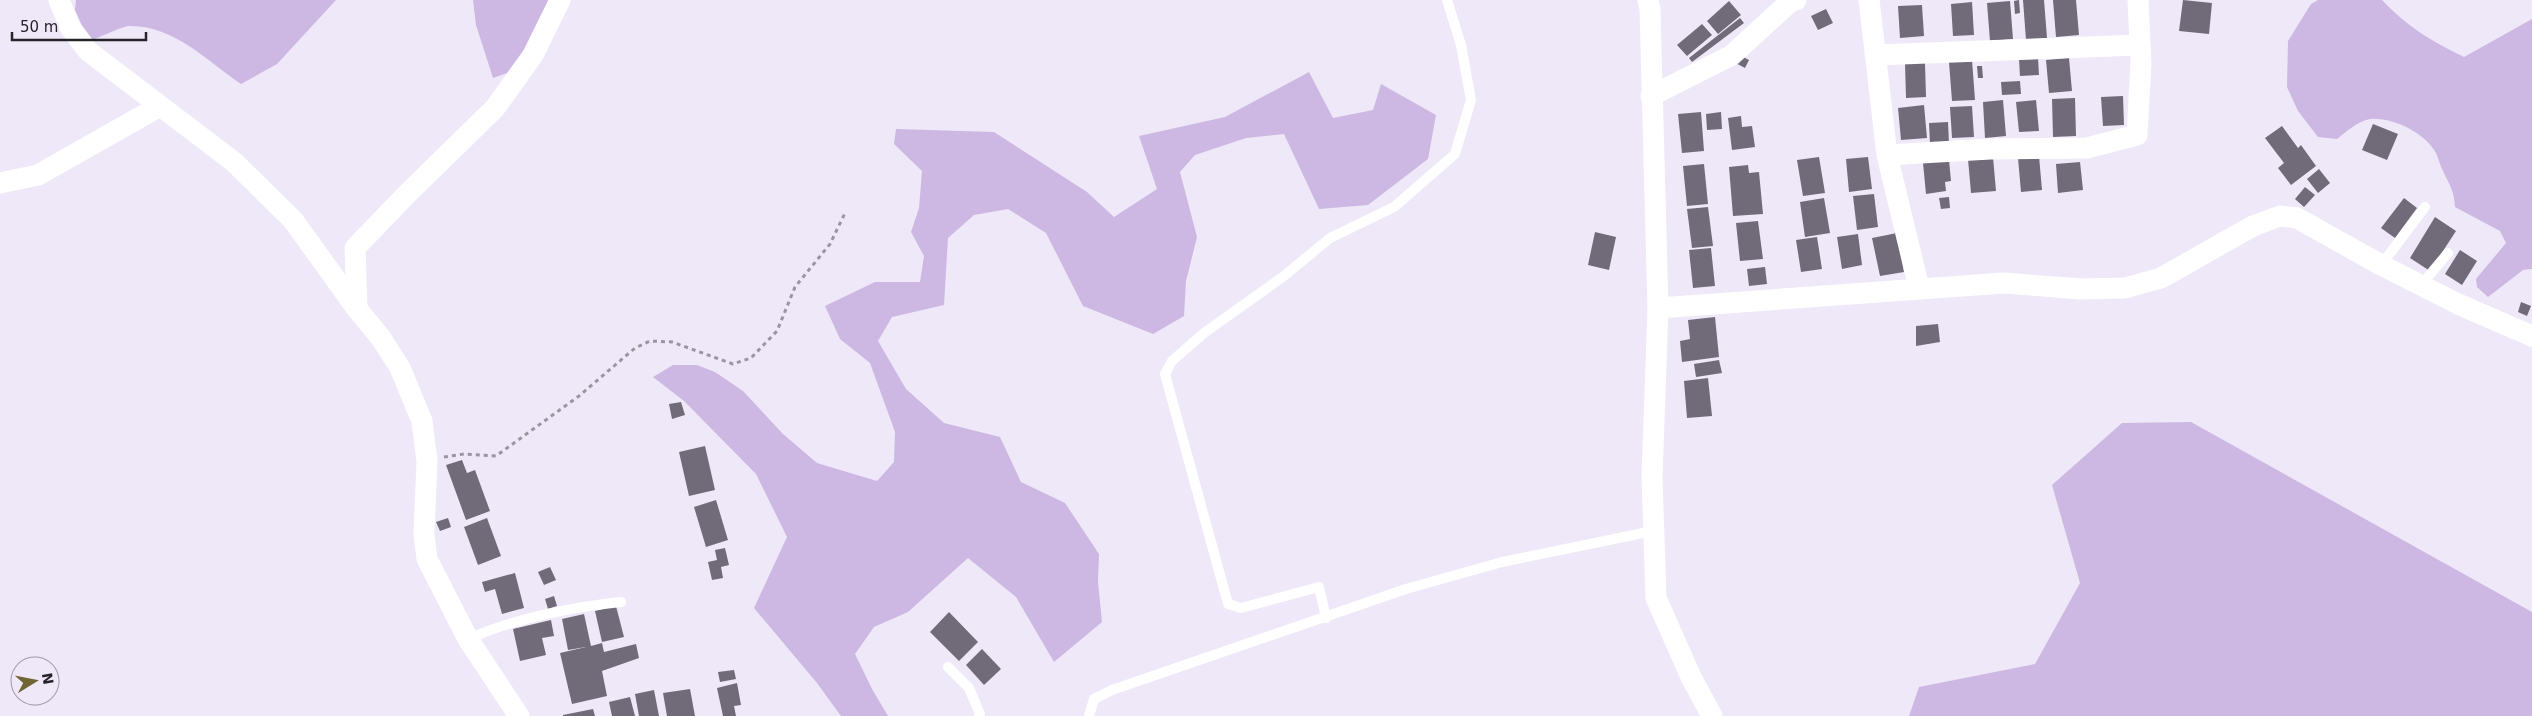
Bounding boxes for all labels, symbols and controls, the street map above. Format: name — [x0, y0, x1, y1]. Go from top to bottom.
scale bar — [12, 10, 146, 42]
text: 50 m — [20, 18, 58, 36]
north arrow — [10, 656, 60, 706]
text: N — [39, 672, 57, 686]

